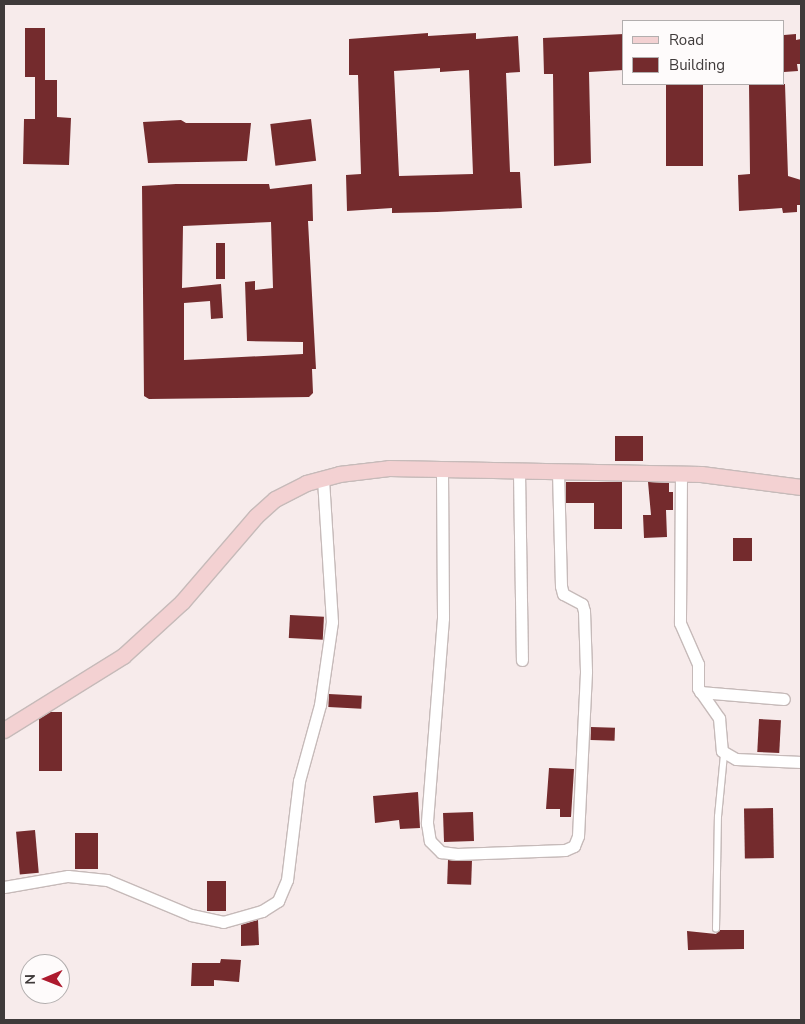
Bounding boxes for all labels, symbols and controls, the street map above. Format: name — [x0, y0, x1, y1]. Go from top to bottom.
legend — [622, 20, 785, 85]
text: Road — [669, 30, 704, 50]
text: Building — [669, 55, 725, 75]
north arrow — [20, 954, 70, 1004]
text: N — [21, 974, 40, 985]

